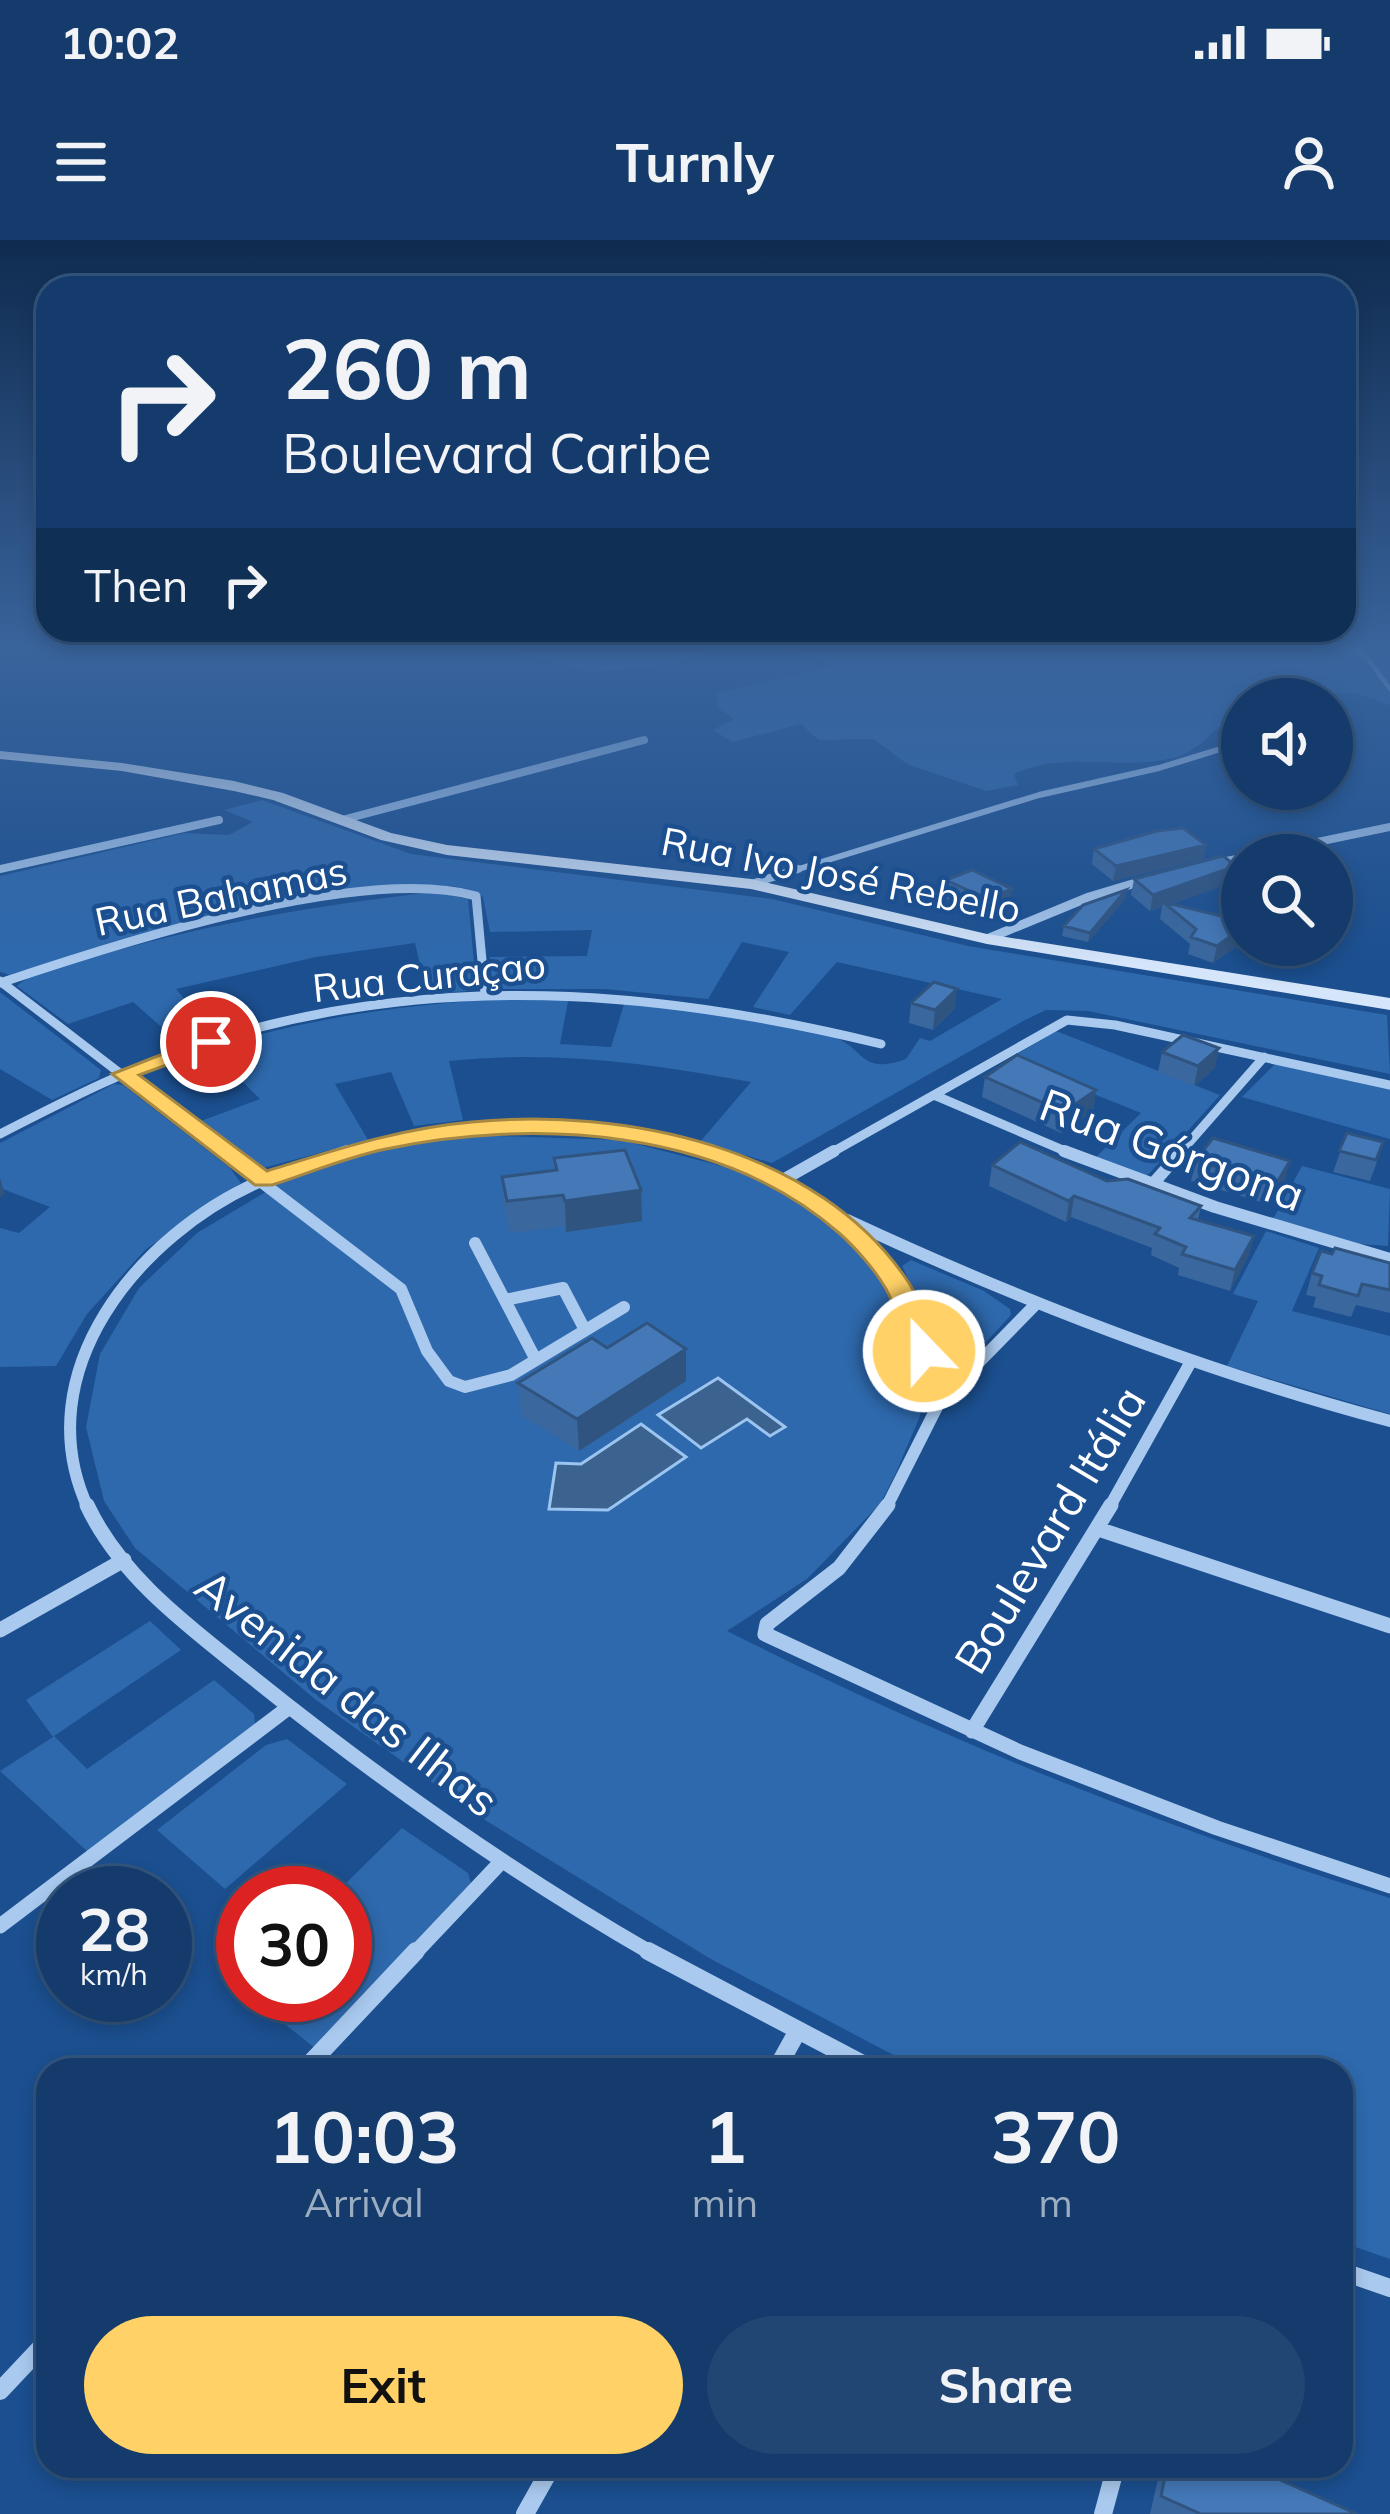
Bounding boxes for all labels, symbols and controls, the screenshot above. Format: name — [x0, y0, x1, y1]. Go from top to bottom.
text: 10:02 — [60, 14, 179, 70]
text: Turnly — [616, 128, 774, 196]
icon: menu — [48, 129, 114, 195]
icon: person — [1276, 129, 1342, 195]
text: 260 m — [282, 315, 532, 420]
icon: right — [84, 324, 240, 480]
text: Boulevard Caribe — [282, 419, 712, 487]
icon: right — [212, 552, 278, 618]
text: Then — [84, 557, 188, 613]
map controls — [1221, 678, 1353, 966]
button: sound — [1221, 678, 1353, 810]
street label: Rua Ivo José Rebello — [657, 816, 1025, 933]
button: search — [1221, 834, 1353, 966]
street label: Rua Bahamas — [90, 845, 351, 946]
street label: Rua Curaçao — [310, 939, 548, 1012]
pin — [160, 991, 262, 1093]
icon: arrive — [178, 1009, 244, 1075]
street label: Rua Górgona — [1033, 1075, 1312, 1223]
position arrow — [861, 1288, 987, 1414]
street label: Boulevard Itália — [941, 1376, 1157, 1683]
street label: Avenida das Ilhas — [185, 1557, 510, 1828]
speed limit sign: 30 — [216, 1866, 372, 2022]
text: 28 — [78, 1891, 150, 1966]
text: km/h — [80, 1955, 148, 1993]
text: 10:03 — [269, 2091, 459, 2181]
text: 1 — [703, 2091, 747, 2181]
text: 370 — [991, 2091, 1120, 2181]
text: Arrival — [304, 2178, 424, 2227]
text: min — [692, 2178, 758, 2227]
text: m — [1038, 2178, 1073, 2227]
button: Exit — [84, 2316, 683, 2454]
button: Share — [707, 2316, 1305, 2454]

